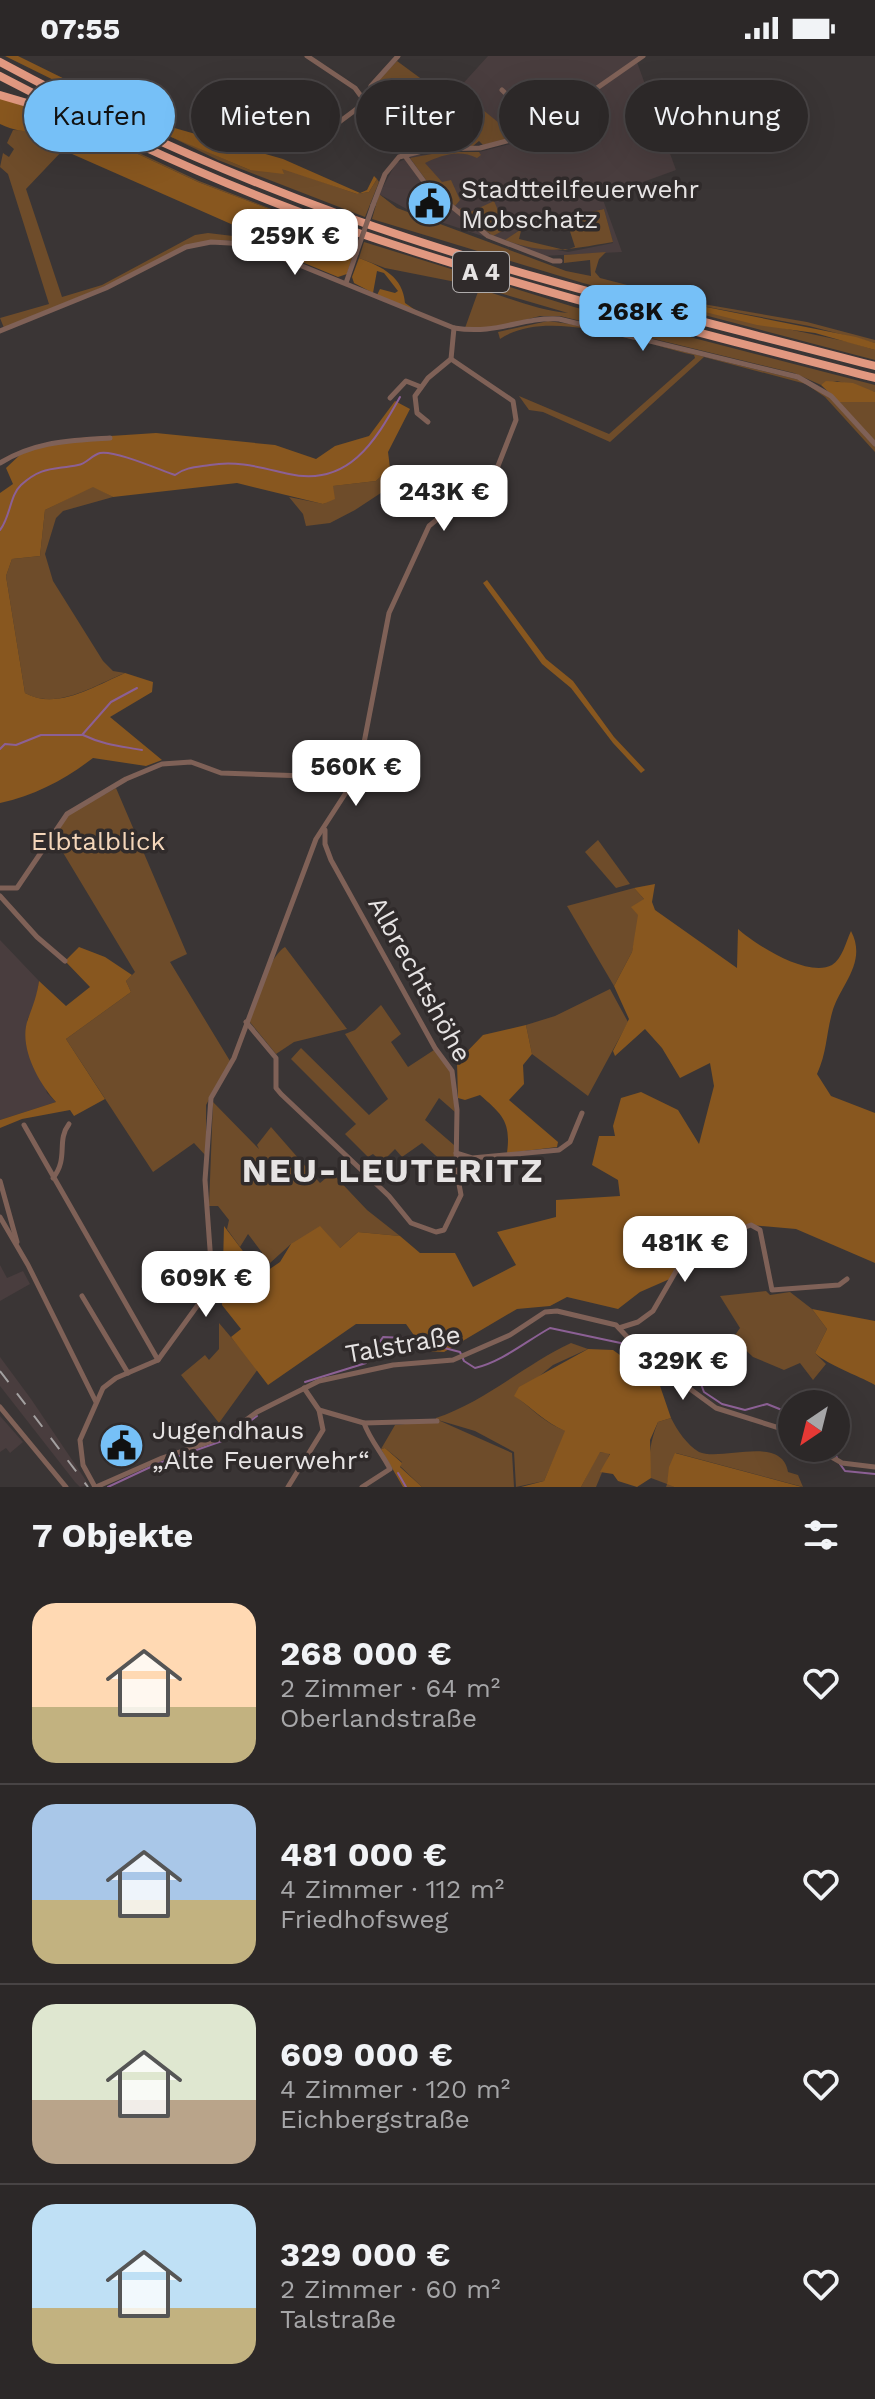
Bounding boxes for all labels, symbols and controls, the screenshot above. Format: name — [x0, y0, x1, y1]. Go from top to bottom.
text: 07:55 — [40, 11, 120, 46]
chip: Kaufen — [24, 80, 175, 152]
chip: Mieten — [191, 80, 340, 152]
chip: Filter — [356, 80, 483, 152]
chip: Neu — [499, 80, 609, 152]
chip: Wohnung — [625, 80, 808, 152]
place label: Stadtteilfeuerwehr Mobschatz — [461, 174, 699, 234]
public building icon: Stadtteilfeuerwehr Mobschatz — [406, 180, 454, 228]
pin: 259K € — [230, 209, 360, 277]
text: 259K € — [250, 220, 340, 250]
road number: A 4 — [453, 252, 509, 292]
pin: 268K € — [578, 285, 708, 353]
text: 268K € — [597, 296, 689, 326]
pin: 243K € — [379, 465, 509, 533]
text: 243K € — [399, 476, 489, 506]
pin: 560K € — [291, 740, 421, 808]
text: 560K € — [310, 751, 402, 781]
park label: Elbtalblick — [31, 826, 166, 856]
street label: Albrechtshöhe — [362, 891, 478, 1067]
district label: NEU-LEUTERITZ — [242, 1150, 544, 1190]
pin: 481K € — [620, 1216, 750, 1284]
text: 481K € — [641, 1227, 729, 1257]
pin: 609K € — [141, 1251, 271, 1319]
text: 609K € — [160, 1262, 252, 1292]
street label: Talstraße — [343, 1319, 463, 1369]
pin: 329K € — [618, 1334, 748, 1402]
text: 329K € — [638, 1345, 728, 1375]
north arrow — [778, 1390, 850, 1462]
map controls — [778, 1390, 850, 1462]
place label: Jugendhaus „Alte Feuerwehr“ — [152, 1415, 370, 1475]
public building icon: Jugendhaus „Alte Feuerwehr“ — [97, 1421, 145, 1469]
icon: filters — [799, 1513, 843, 1557]
text: 7 Objekte — [32, 1515, 193, 1555]
text: 268 000 € — [280, 1633, 452, 1673]
icon: home — [96, 1635, 192, 1731]
icon: heart — [799, 1661, 843, 1705]
text: 2 Zimmer · 64 m² — [280, 1673, 500, 1703]
text: Oberlandstraße — [280, 1703, 477, 1733]
text: 481 000 € — [280, 1834, 447, 1874]
icon: home — [96, 1836, 192, 1932]
icon: heart — [799, 1862, 843, 1906]
text: 4 Zimmer · 112 m² — [280, 1874, 504, 1904]
text: Friedhofsweg — [280, 1904, 448, 1934]
text: 609 000 € — [280, 2034, 453, 2074]
icon: home — [96, 2036, 192, 2132]
icon: heart — [799, 2062, 843, 2106]
text: 4 Zimmer · 120 m² — [280, 2074, 510, 2104]
text: Eichbergstraße — [280, 2104, 470, 2134]
text: 329 000 € — [280, 2234, 450, 2274]
icon: home — [96, 2236, 192, 2332]
icon: heart — [799, 2262, 843, 2306]
text: 2 Zimmer · 60 m² — [280, 2274, 501, 2304]
text: Talstraße — [280, 2304, 396, 2334]

